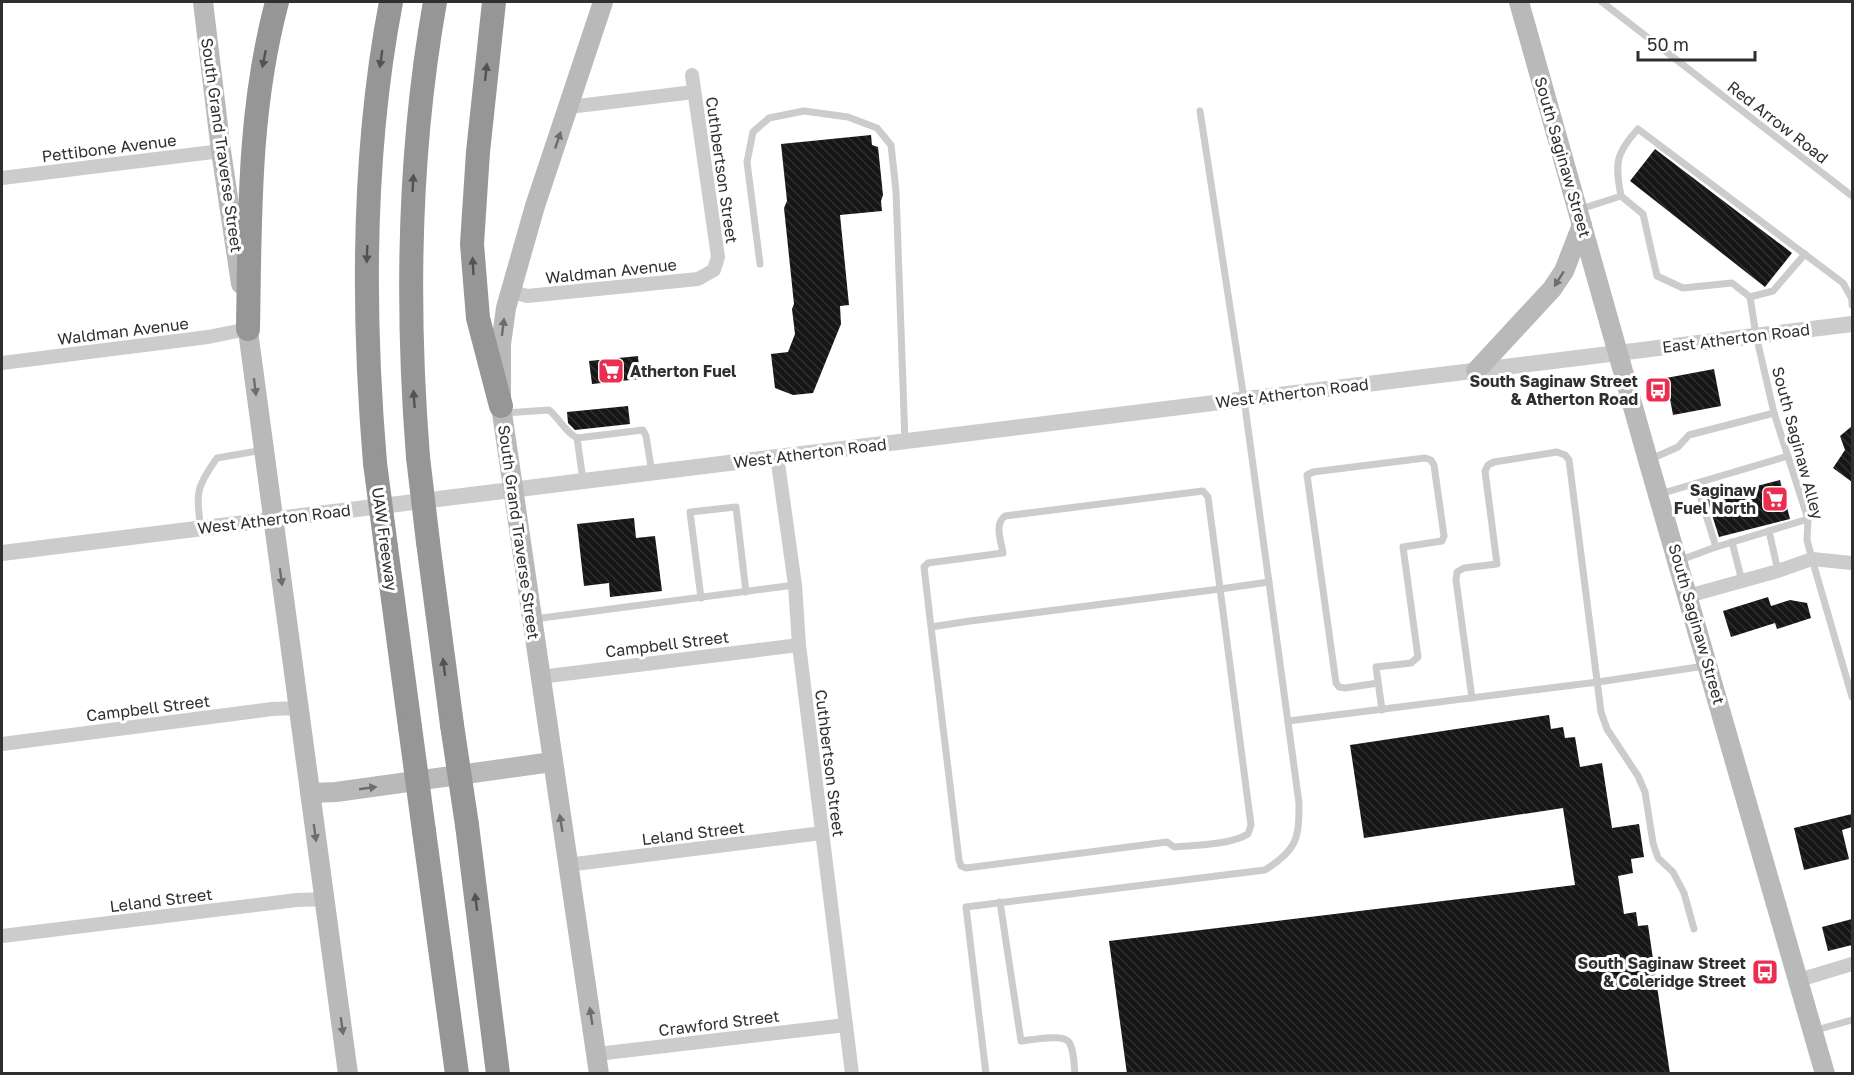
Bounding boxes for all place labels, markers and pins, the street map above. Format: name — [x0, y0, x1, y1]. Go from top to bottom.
supermarket icon: Atherton Fuel — [596, 356, 626, 386]
place label: Atherton Fuel — [630, 361, 737, 381]
place label: South Saginaw Street & Atherton Road — [1470, 371, 1638, 409]
bus stop icon: South Saginaw Street & Atherton Road — [1643, 375, 1673, 405]
place label: Saginaw Fuel North — [1674, 480, 1757, 518]
supermarket icon: Saginaw Fuel North — [1760, 484, 1790, 514]
place label: South Saginaw Street & Coleridge Street — [1578, 953, 1746, 991]
bus stop icon: South Saginaw Street & Coleridge Street — [1750, 957, 1780, 987]

